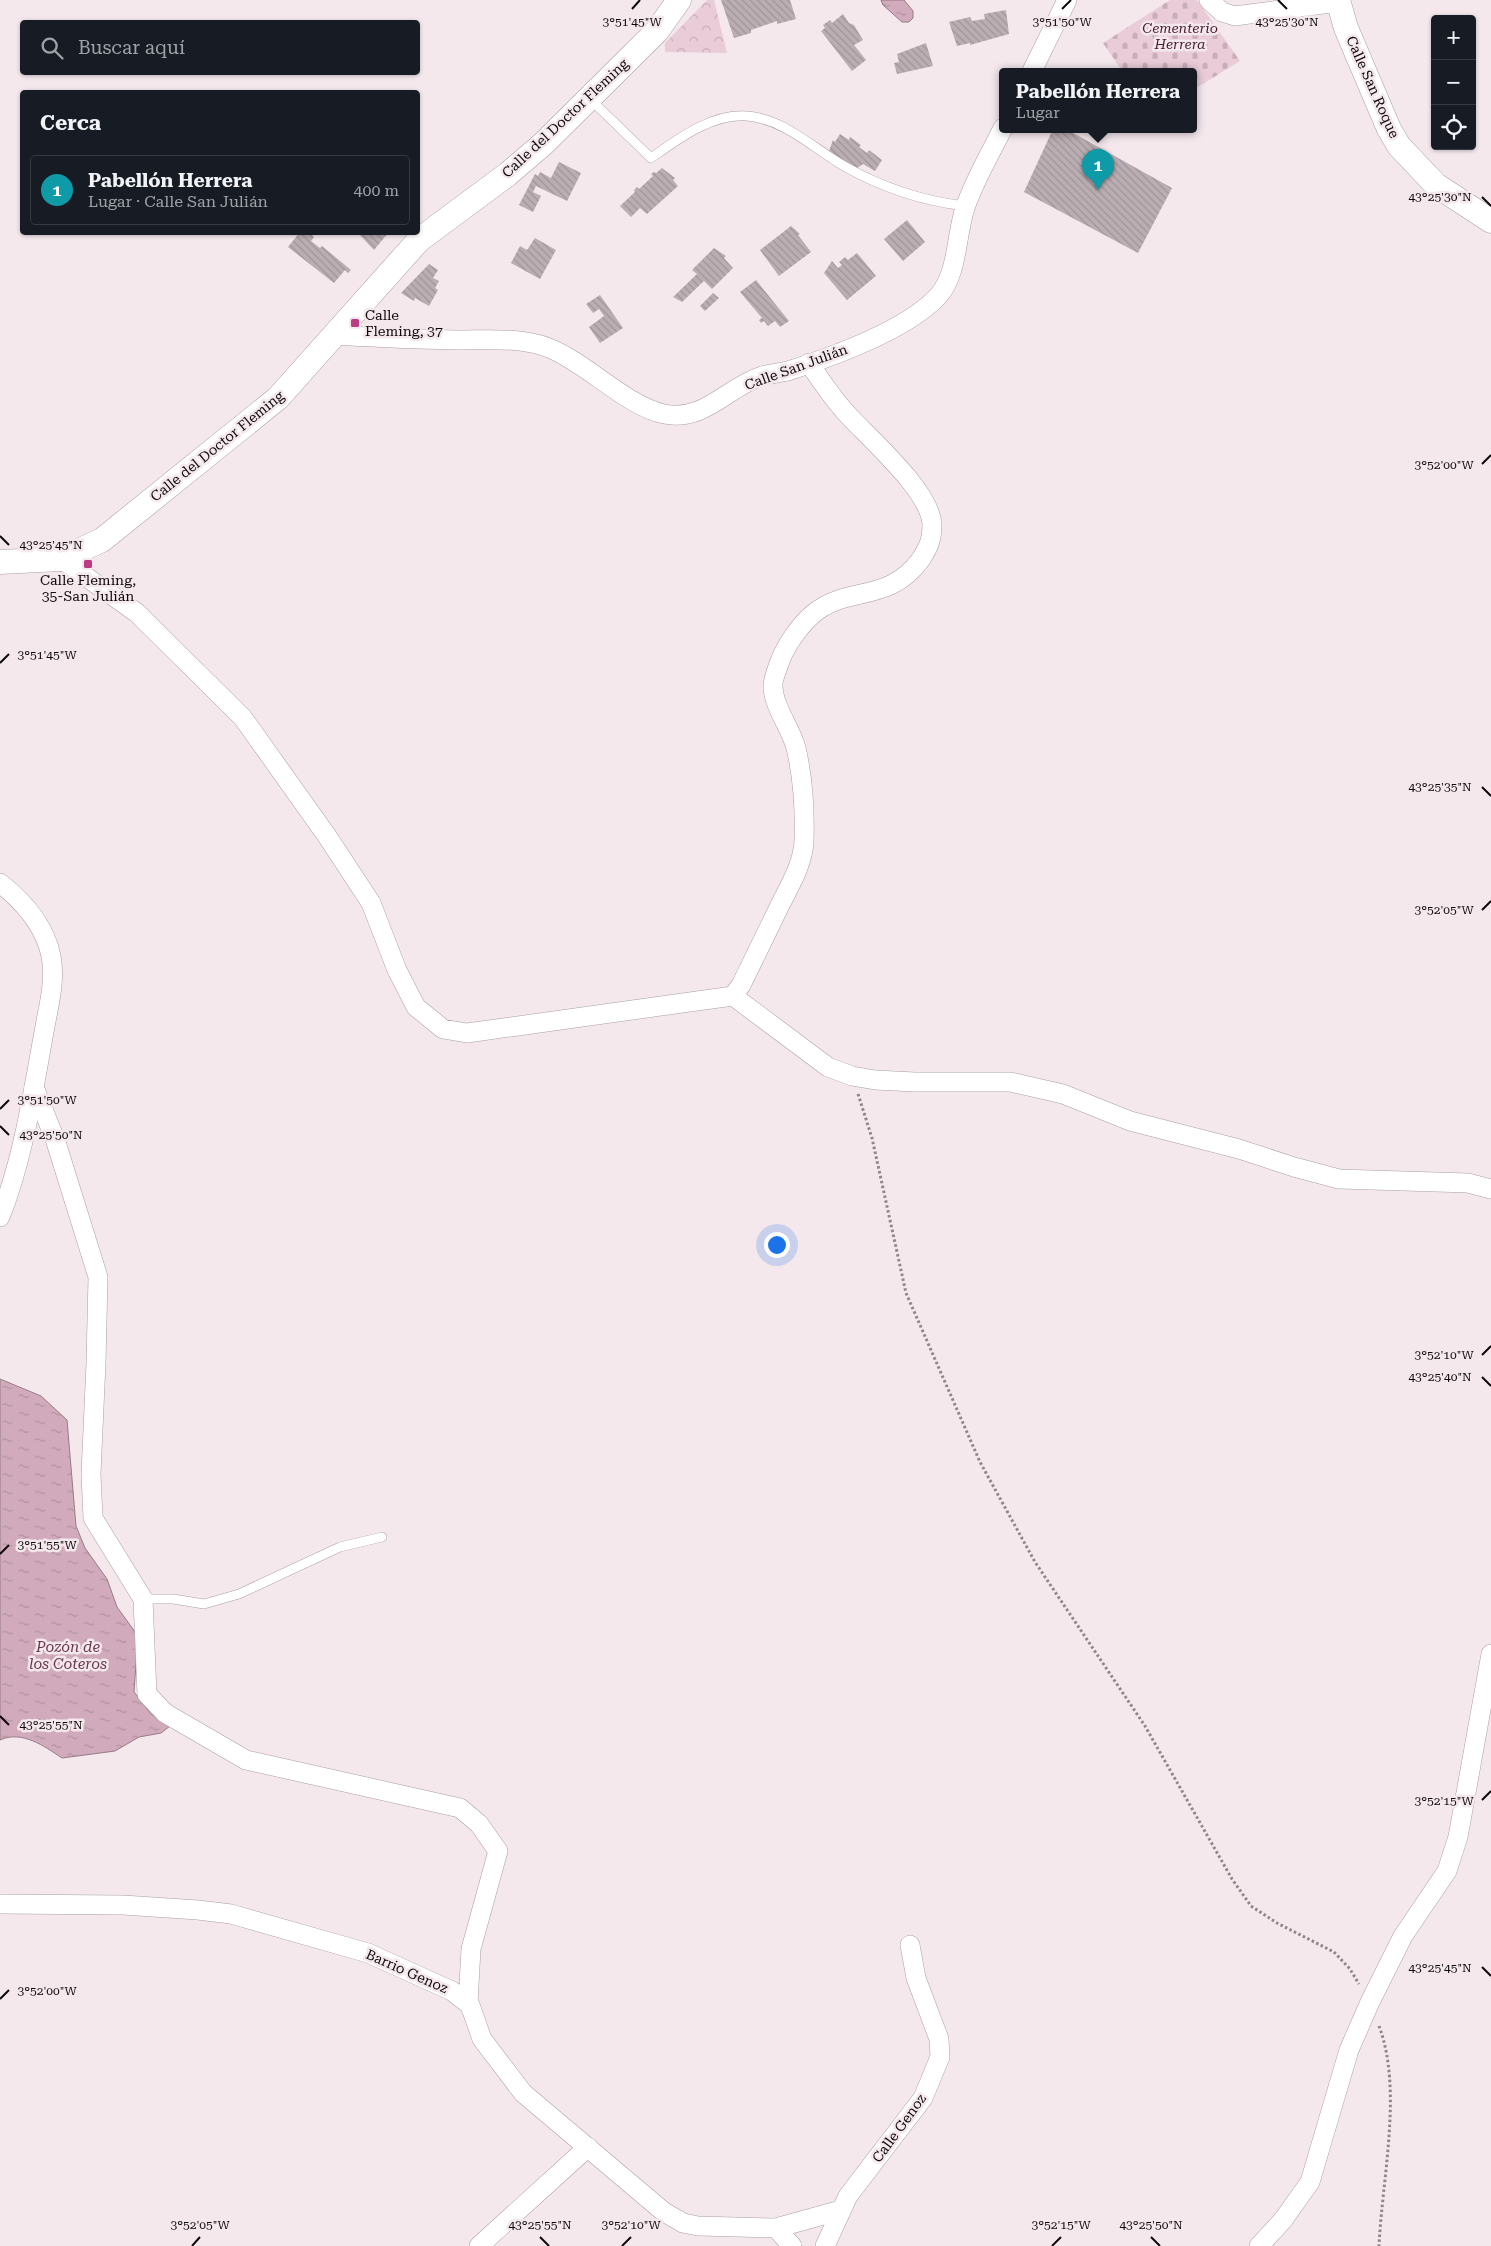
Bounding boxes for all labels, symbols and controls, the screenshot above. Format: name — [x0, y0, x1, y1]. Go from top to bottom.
text: 3°51'45"W — [602, 15, 662, 29]
text: 3°51'50"W — [1032, 15, 1092, 29]
text: 43°25'30"N — [1255, 15, 1319, 29]
map controls — [1431, 15, 1476, 150]
button: + — [1431, 15, 1476, 60]
search box — [20, 20, 420, 75]
park label: Cementerio Herrera — [1142, 20, 1218, 52]
icon: search — [38, 34, 66, 62]
street label: Calle San Roque — [1343, 34, 1403, 141]
text: Buscar aquí — [78, 36, 185, 59]
street label: Calle del Doctor Fleming — [499, 55, 631, 181]
button: − — [1431, 60, 1476, 105]
popup — [999, 68, 1197, 133]
text: Pabellón Herrera — [1016, 80, 1180, 103]
text: Lugar — [1016, 103, 1060, 122]
button: locate — [1431, 105, 1476, 150]
text: Cerca — [40, 111, 101, 135]
pin: 1 — [1082, 149, 1114, 190]
text: Pabellón Herrera — [88, 169, 253, 192]
text: 1 — [53, 181, 61, 200]
text: 400 m — [353, 181, 399, 200]
text: 43°25'30"N — [1408, 190, 1472, 204]
text: Lugar · Calle San Julián — [88, 192, 268, 211]
place label: Calle Fleming, 37 — [365, 307, 443, 339]
marker: Calle Fleming, 37 — [349, 317, 361, 329]
street label: Calle San Julián — [742, 341, 850, 393]
street label: Calle del Doctor Fleming — [147, 387, 287, 505]
text: 3°52'00"W — [1414, 458, 1474, 472]
text: 43°25'45"N — [19, 538, 83, 552]
marker: Calle Fleming, 35-San Julián — [82, 558, 94, 570]
place label: Calle Fleming, 35-San Julián — [40, 572, 136, 604]
text: 3°51'45"W — [17, 648, 77, 662]
text: 43°25'35"N — [1408, 780, 1472, 794]
text: 3°52'05"W — [1414, 903, 1474, 917]
text: 3°51'50"W — [17, 1093, 77, 1107]
text: 43°25'50"N — [19, 1128, 83, 1142]
your location — [764, 1232, 790, 1258]
text: 3°52'10"W — [1414, 1348, 1474, 1362]
text: 43°25'40"N — [1408, 1370, 1472, 1384]
text: 3°51'55"W — [17, 1538, 77, 1552]
water label: Pozón de los Coteros — [29, 1638, 107, 1673]
text: 43°25'55"N — [19, 1718, 83, 1732]
text: 3°52'15"W — [1414, 1794, 1474, 1808]
street label: Barrio Genoz — [364, 1946, 451, 1996]
text: 43°25'45"N — [1408, 1961, 1472, 1975]
text: 3°52'00"W — [17, 1984, 77, 1998]
street label: Calle Genoz — [869, 2090, 929, 2165]
text: 3°52'05"W — [170, 2218, 230, 2232]
text: 43°25'55"N — [508, 2218, 572, 2232]
text: 3°52'10"W — [601, 2218, 661, 2232]
text: 3°52'15"W — [1031, 2218, 1091, 2232]
text: 43°25'50"N — [1119, 2218, 1183, 2232]

